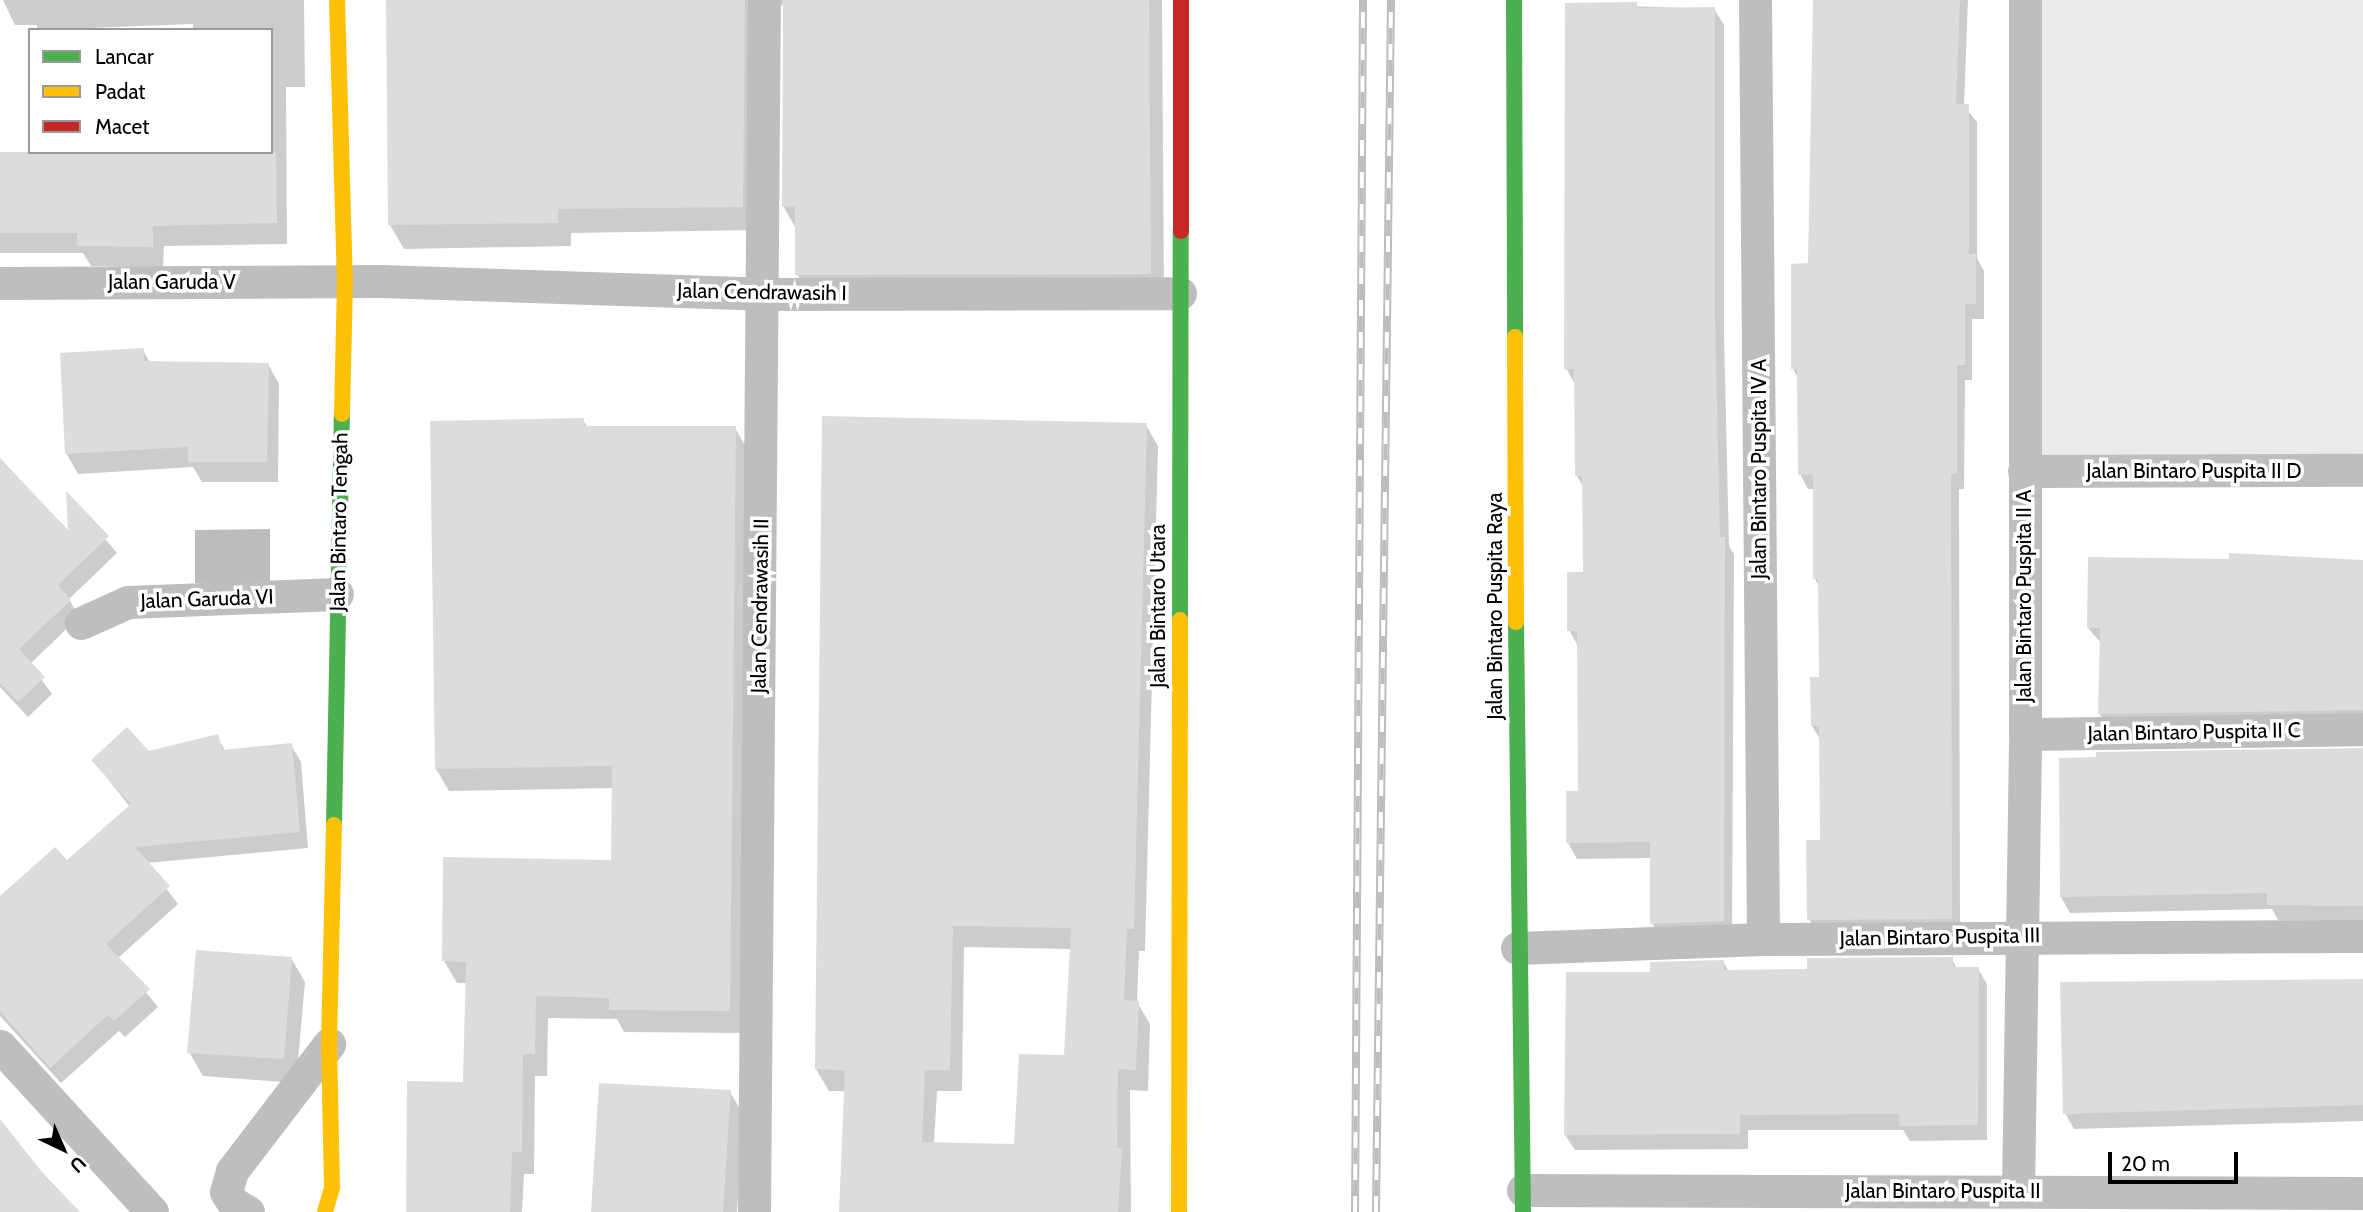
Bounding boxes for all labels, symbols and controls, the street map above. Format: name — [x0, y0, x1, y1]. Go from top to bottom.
legend — [28, 28, 273, 154]
text: Lancar — [95, 44, 154, 69]
text: Padat — [95, 79, 145, 104]
text: Macet — [95, 114, 149, 139]
street label: Jalan Garuda V — [108, 269, 236, 295]
street label: Jalan Cendrawasih I — [677, 278, 847, 306]
street label: Jalan Bintaro Puspita IV A — [1746, 359, 1772, 579]
street label: Jalan Bintaro Tengah — [325, 432, 353, 612]
street label: Jalan Bintaro Puspita II D — [2086, 458, 2302, 484]
street label: Jalan Bintaro Puspita II A — [2011, 490, 2037, 702]
street label: Jalan Bintaro Puspita Raya — [1482, 492, 1508, 720]
street label: Jalan Cendrawasih II — [746, 518, 774, 694]
street label: Jalan Bintaro Utara — [1145, 524, 1171, 688]
street label: Jalan Garuda VI — [140, 584, 274, 614]
street label: Jalan Bintaro Puspita II C — [2087, 718, 2301, 746]
street label: Jalan Bintaro Puspita III — [1839, 923, 2041, 951]
north arrow — [28, 1114, 98, 1184]
scale bar — [2111, 1138, 2240, 1182]
text: U — [65, 1151, 91, 1177]
text: 20 m — [2121, 1151, 2170, 1176]
street label: Jalan Bintaro Puspita II — [1845, 1178, 2041, 1204]

